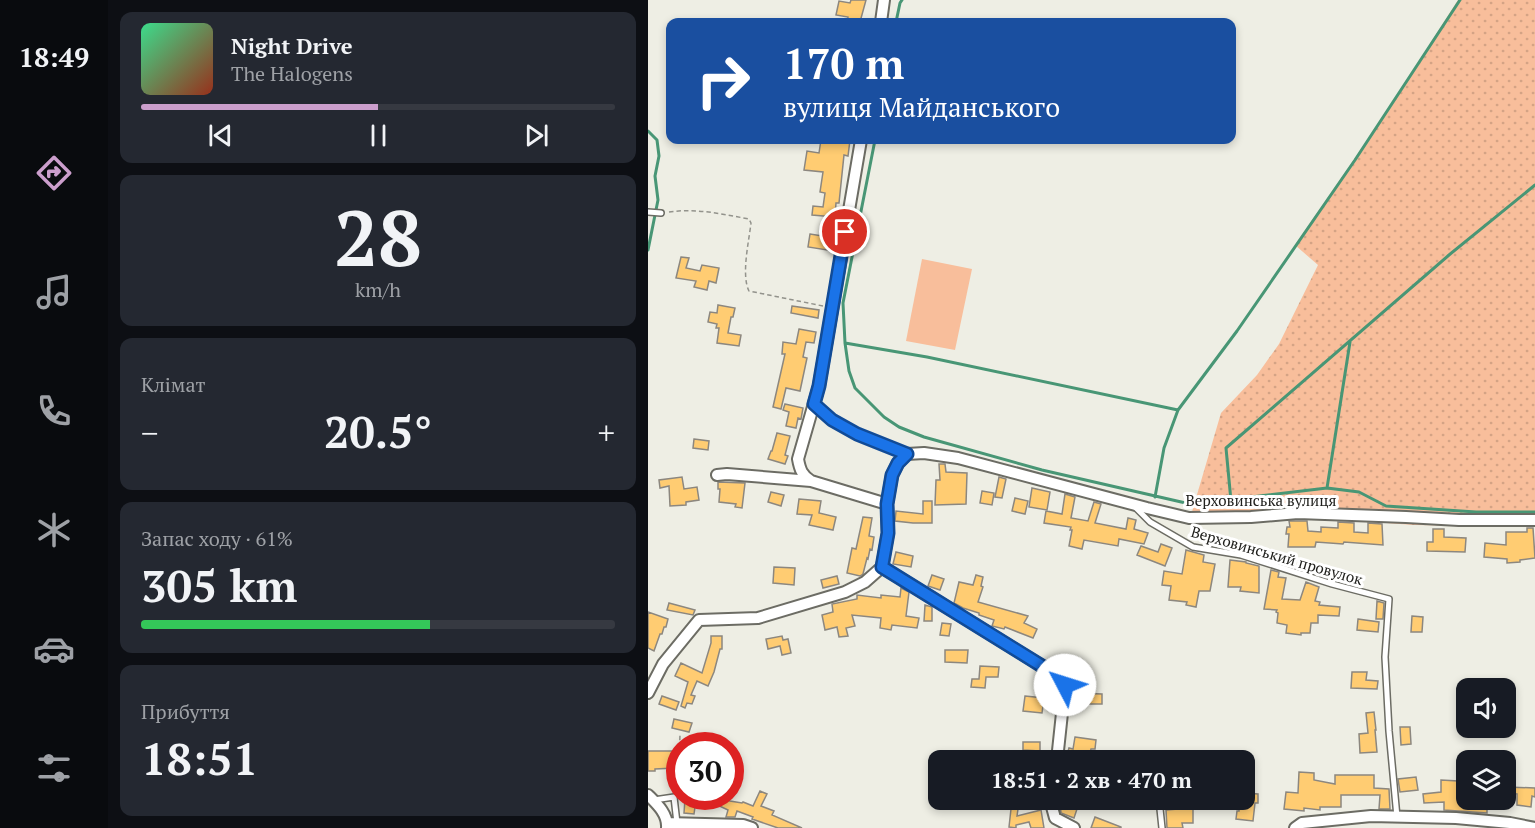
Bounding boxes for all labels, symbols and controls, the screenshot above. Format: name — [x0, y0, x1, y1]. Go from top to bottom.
text: Night Drive — [231, 31, 353, 60]
text: 170 m — [783, 35, 904, 91]
text: 18:49 — [19, 39, 89, 75]
icon: right — [684, 42, 762, 120]
text: The Halogens — [231, 60, 353, 87]
text: вулиця Майданського — [783, 89, 1060, 125]
icon: previous — [204, 119, 237, 152]
icon: pause — [362, 119, 395, 152]
icon: next — [520, 119, 553, 152]
icon: directions — [33, 152, 75, 194]
text: 28 — [334, 185, 422, 288]
pin — [819, 206, 870, 257]
icon: arrive — [828, 215, 861, 248]
icon: music — [33, 271, 75, 313]
text: km/h — [355, 276, 401, 303]
text: Клімат — [141, 371, 206, 398]
icon: phone — [33, 390, 75, 432]
text: 20.5° — [324, 401, 432, 461]
text: − — [141, 411, 159, 454]
text: + — [597, 411, 615, 454]
street label: Верховинська вулиця — [1186, 490, 1336, 510]
icon: climate — [33, 509, 75, 551]
street label: Верховинський провулок — [1189, 521, 1366, 589]
text: Запас ходу · 61% — [141, 525, 293, 552]
text: 305 km — [141, 555, 297, 615]
icon: car — [33, 628, 75, 670]
position arrow — [1033, 653, 1097, 717]
map controls — [1456, 678, 1516, 810]
button: sound — [1456, 678, 1516, 738]
text: Прибуття — [141, 698, 230, 725]
text: 18:51 — [141, 728, 258, 788]
speed limit sign: 30 — [666, 732, 744, 810]
icon: filters — [33, 747, 75, 789]
button: layers — [1456, 750, 1516, 810]
text: 18:51 · 2 хв · 470 m — [991, 765, 1192, 794]

